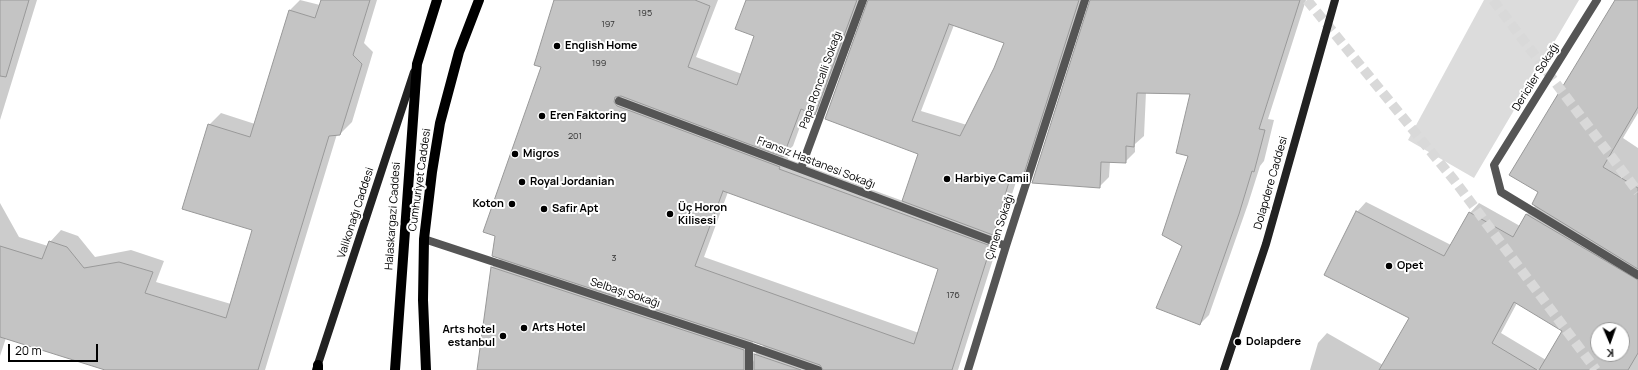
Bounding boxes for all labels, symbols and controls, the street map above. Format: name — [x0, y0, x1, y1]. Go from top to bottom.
house number: 195 — [638, 8, 652, 18]
house number: 197 — [601, 19, 615, 29]
street label: Papa Roncalli Sokağı — [797, 29, 845, 131]
place label: English Home — [565, 39, 637, 53]
street label: Dericiler Sokağı — [1510, 40, 1562, 114]
marker: English Home — [552, 41, 562, 51]
house number: 199 — [592, 58, 606, 68]
place label: Eren Faktoring — [550, 109, 626, 123]
marker: Eren Faktoring — [537, 111, 547, 121]
street label: Cumhuriyet Caddesi — [406, 128, 434, 232]
house number: 201 — [568, 131, 582, 141]
street label: Fransız Hastanesi Sokağı — [755, 134, 877, 192]
street label: Dolapdere Caddesi — [1251, 135, 1291, 231]
place label: Migros — [523, 147, 559, 161]
marker: Migros — [510, 149, 520, 159]
street label: Halaskargazi Caddesi — [383, 161, 403, 271]
street label: Valikonağı Caddesi — [335, 166, 377, 260]
place label: Harbiye Camii — [955, 172, 1029, 186]
marker: Harbiye Camii — [942, 174, 952, 184]
place label: Royal Jordanian — [530, 175, 614, 189]
marker: Royal Jordanian — [517, 177, 527, 187]
street label: Çimen Sokağı — [983, 192, 1017, 262]
place label: Koton — [472, 197, 504, 211]
marker: Koton — [507, 199, 517, 209]
place label: Üç Horon Kilisesi — [678, 201, 727, 227]
place label: Safir Apt — [552, 202, 598, 216]
marker: Safir Apt — [539, 204, 549, 214]
marker: Üç Horon Kilisesi — [665, 209, 675, 219]
house number: 3 — [612, 253, 616, 263]
place label: Opet — [1397, 259, 1423, 273]
marker: Opet — [1384, 261, 1394, 271]
street label: Selbaşı Sokağı — [588, 275, 662, 311]
house number: 176 — [946, 290, 960, 300]
place label: Arts Hotel — [532, 321, 586, 335]
north arrow — [1590, 322, 1630, 362]
place label: Arts hotel estanbul — [442, 323, 495, 349]
marker: Arts Hotel — [519, 323, 529, 333]
marker: Arts hotel estanbul — [498, 331, 508, 341]
place label: Dolapdere — [1246, 335, 1301, 349]
scale bar — [10, 336, 100, 362]
marker: Dolapdere — [1233, 337, 1243, 347]
text: 20 m — [15, 342, 42, 359]
text: K — [1607, 346, 1614, 361]

